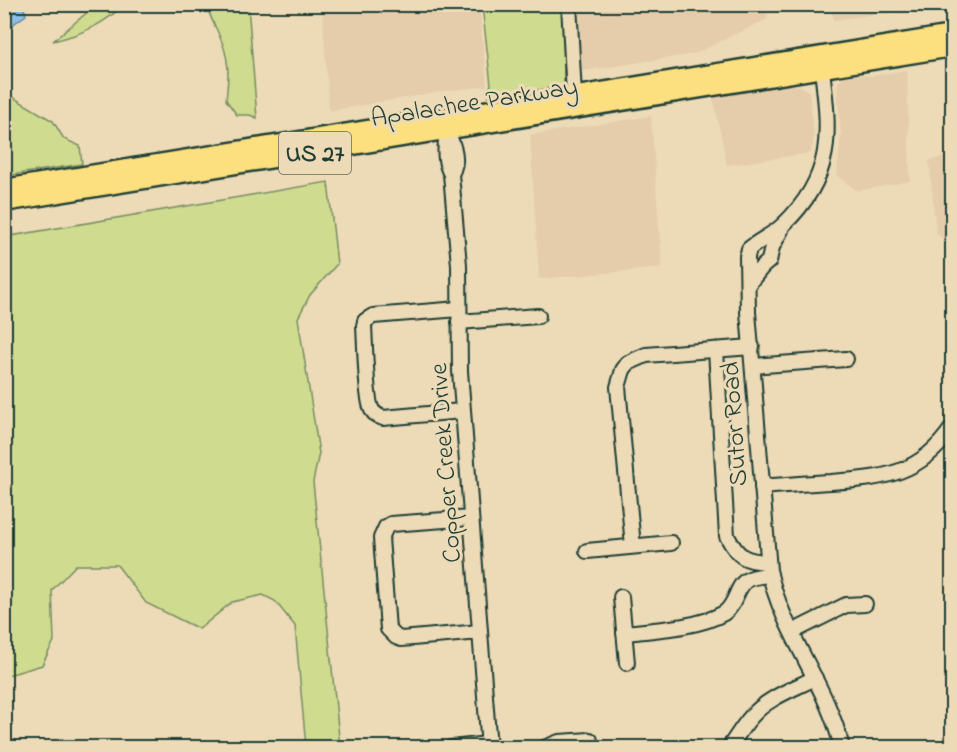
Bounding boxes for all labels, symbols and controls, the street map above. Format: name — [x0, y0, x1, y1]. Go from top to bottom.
street label: Apalachee Parkway — [368, 69, 581, 139]
road number: US 27 — [279, 132, 351, 174]
street label: Sutor Road — [713, 360, 759, 487]
street label: Copper Creek Drive — [421, 361, 473, 564]

